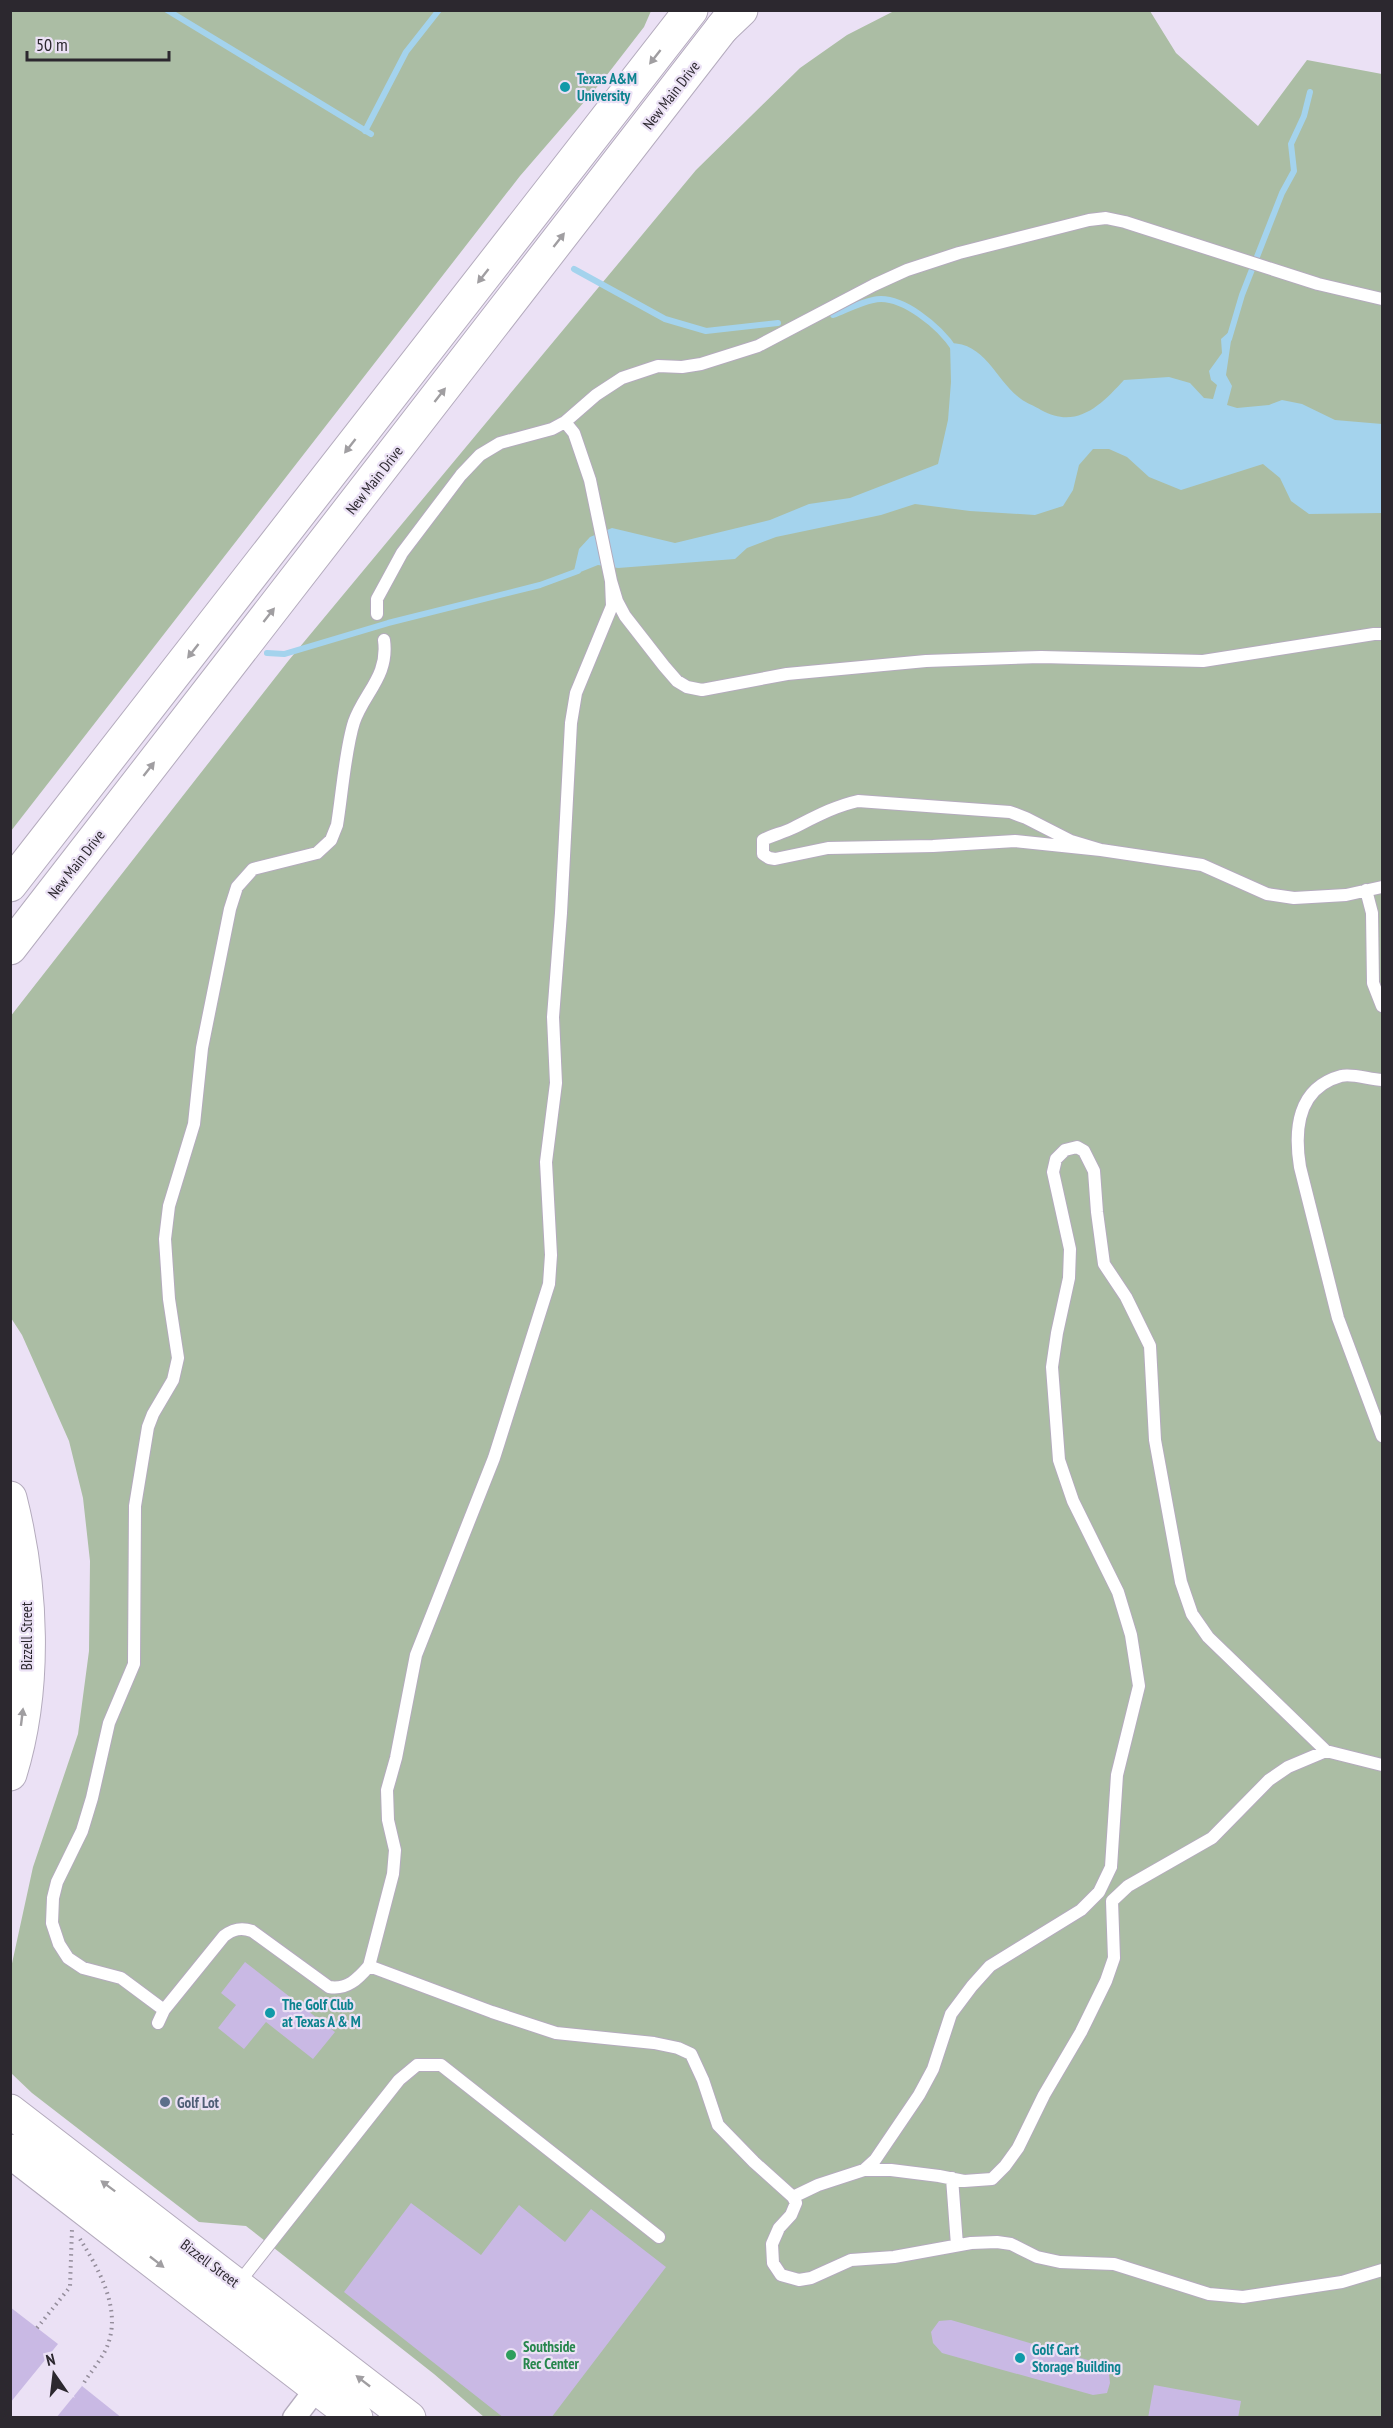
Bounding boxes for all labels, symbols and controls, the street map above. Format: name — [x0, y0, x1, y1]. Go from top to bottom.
scale bar — [27, 24, 170, 62]
text: 50 m — [36, 33, 68, 56]
one-way arrow — [650, 49, 662, 64]
street label: New Main Drive — [638, 57, 704, 133]
place label: Texas A&M University — [577, 69, 637, 105]
marker: Texas A&M University — [558, 80, 572, 94]
one-way arrow — [553, 232, 566, 248]
one-way arrow — [478, 269, 490, 284]
one-way arrow — [434, 387, 446, 402]
one-way arrow — [345, 439, 357, 454]
street label: New Main Drive — [341, 442, 407, 518]
one-way arrow — [262, 607, 275, 623]
one-way arrow — [187, 643, 199, 658]
one-way arrow — [143, 761, 155, 776]
street label: New Main Drive — [43, 826, 109, 902]
street label: Bizzell Street — [17, 1602, 36, 1670]
one-way arrow — [18, 1707, 27, 1726]
place label: The Golf Club at Texas A & M — [282, 1995, 361, 2031]
marker: The Golf Club at Texas A & M — [263, 2006, 277, 2020]
place label: Golf Lot — [177, 2093, 220, 2112]
marker: Golf Lot — [158, 2095, 172, 2109]
one-way arrow — [101, 2180, 116, 2192]
street label: Bizzell Street — [177, 2235, 243, 2291]
one-way arrow — [150, 2256, 165, 2268]
place label: Southside Rec Center — [523, 2337, 580, 2373]
place label: Golf Cart Storage Building — [1032, 2340, 1121, 2376]
north arrow — [24, 2344, 84, 2404]
marker: Southside Rec Center — [504, 2348, 518, 2362]
text: N — [44, 2349, 57, 2370]
marker: Golf Cart Storage Building — [1013, 2351, 1027, 2365]
one-way arrow — [355, 2375, 371, 2388]

